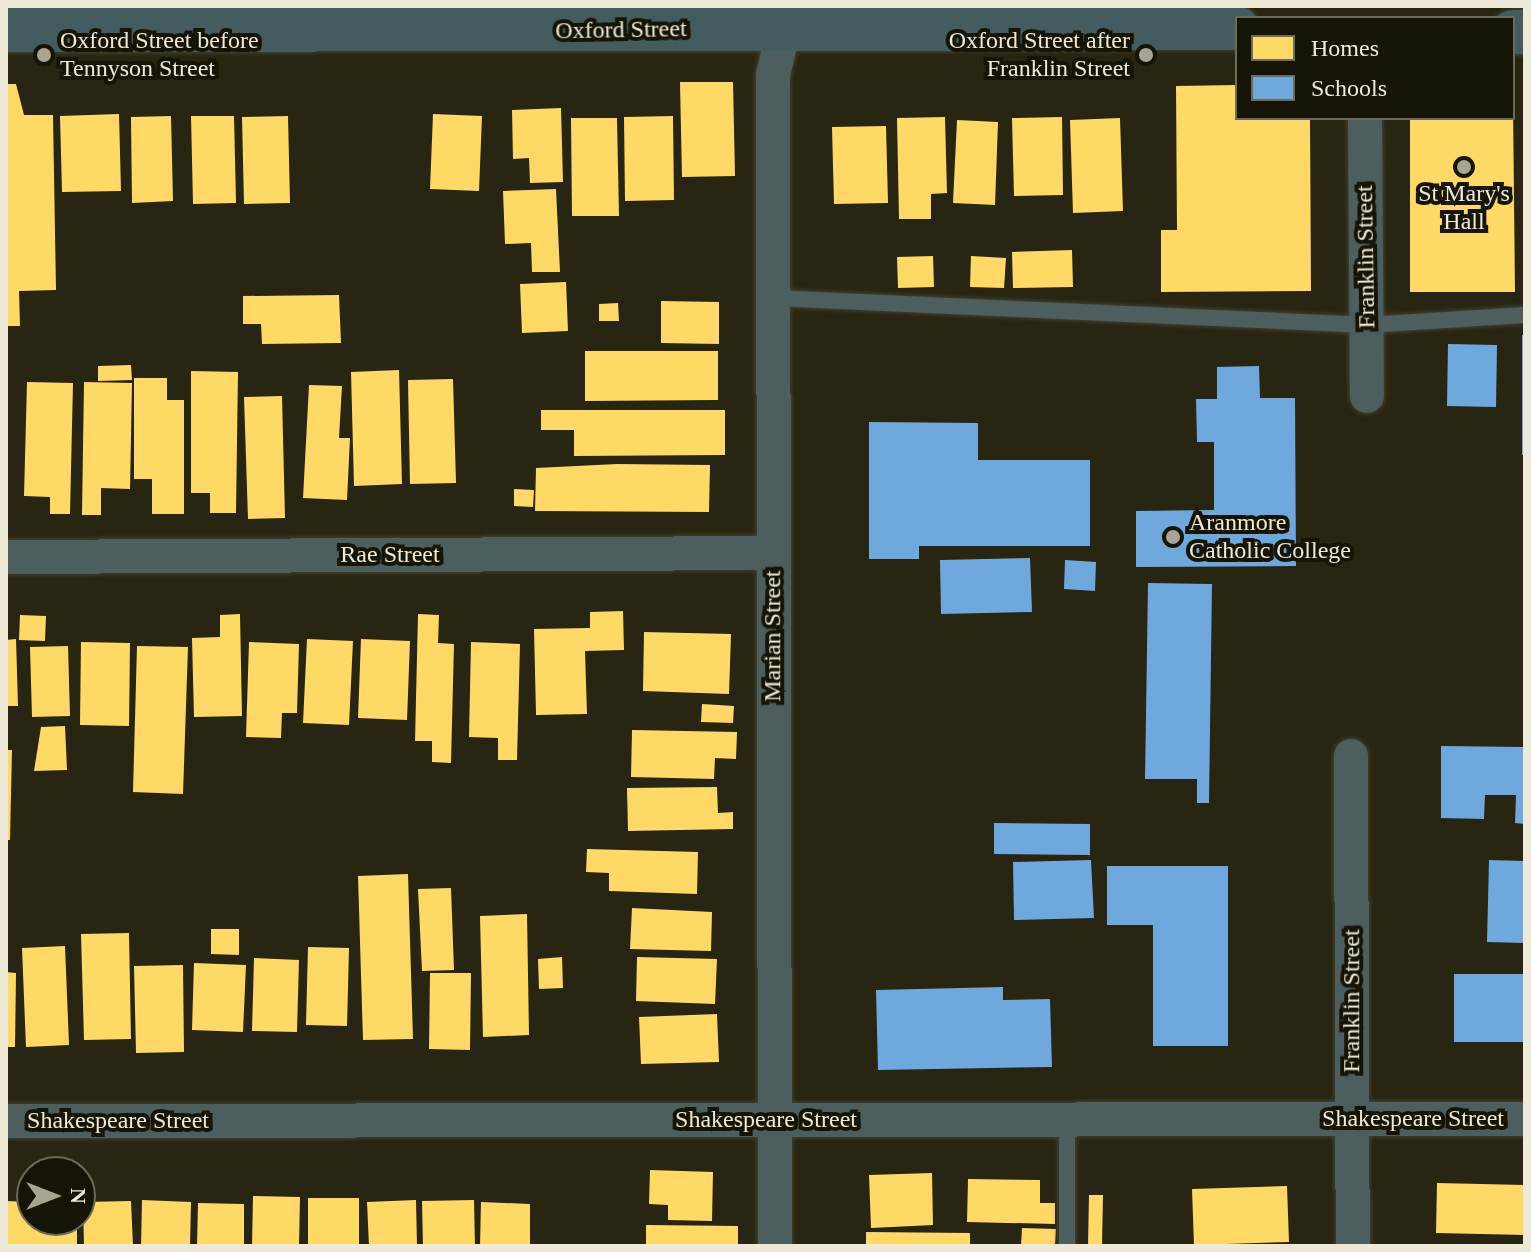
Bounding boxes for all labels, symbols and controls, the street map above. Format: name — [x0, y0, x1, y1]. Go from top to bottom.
street label: Oxford Street — [555, 14, 687, 46]
legend — [1235, 16, 1515, 120]
place label: Oxford Street before Tennyson Street — [60, 27, 259, 83]
place label: Oxford Street after Franklin Street — [949, 27, 1130, 83]
text: Homes — [1311, 35, 1379, 61]
marker: Oxford Street before Tennyson Street — [35, 46, 53, 64]
marker: Oxford Street after Franklin Street — [1137, 46, 1155, 64]
text: Schools — [1311, 75, 1387, 101]
marker: St Mary's Hall — [1455, 158, 1473, 176]
place label: St Mary's Hall — [1418, 180, 1510, 236]
street label: Franklin Street — [1350, 185, 1382, 329]
place label: Aranmore Catholic College — [1189, 509, 1351, 565]
marker: Aranmore Catholic College — [1164, 528, 1182, 546]
street label: Rae Street — [340, 541, 440, 569]
street label: Marian Street — [759, 570, 787, 702]
street label: Franklin Street — [1338, 929, 1366, 1073]
street label: Shakespeare Street — [1322, 1105, 1504, 1133]
street label: Shakespeare Street — [675, 1106, 857, 1134]
street label: Shakespeare Street — [27, 1107, 209, 1135]
north arrow — [16, 1156, 96, 1236]
text: N — [66, 1188, 91, 1204]

